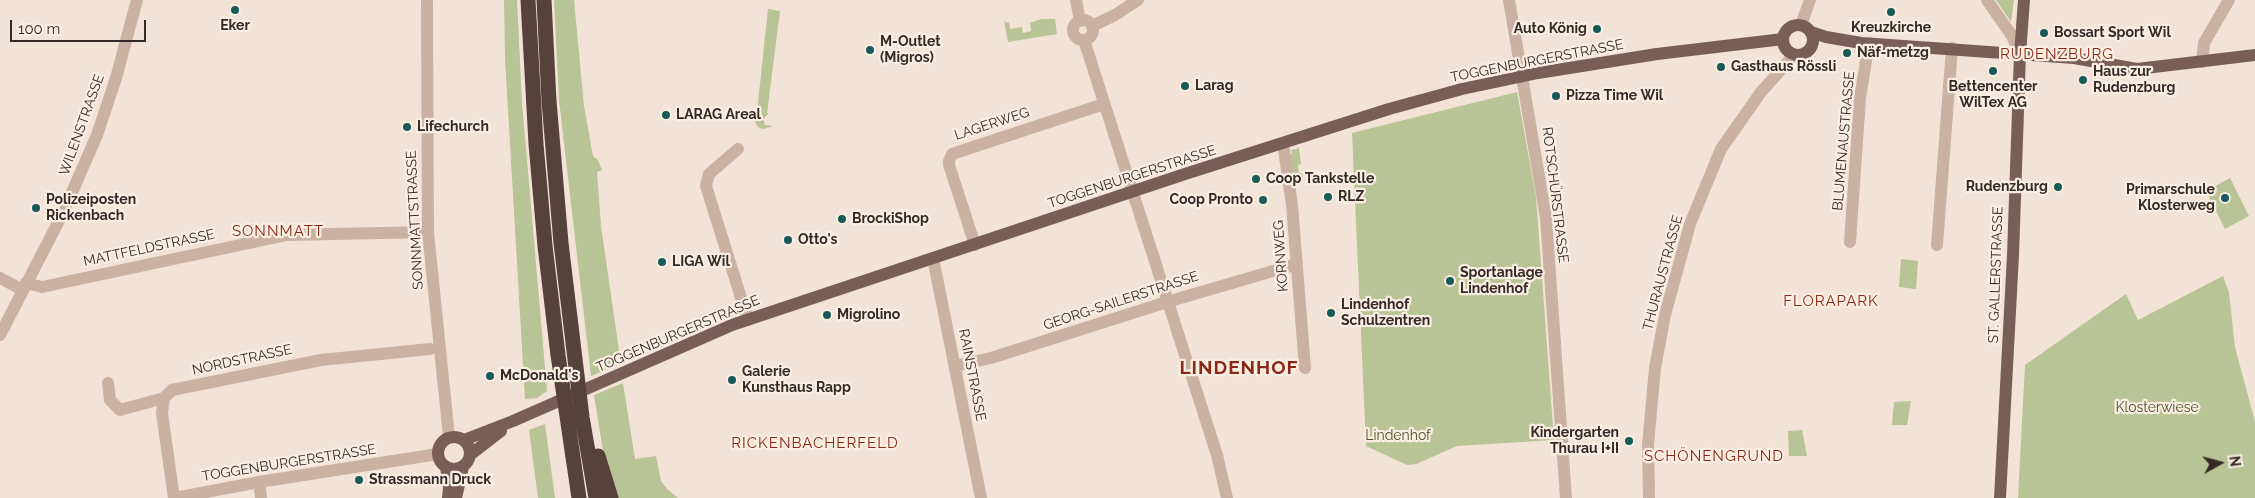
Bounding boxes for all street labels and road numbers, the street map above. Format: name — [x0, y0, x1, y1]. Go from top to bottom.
street label: TOGGENBURGERSTRASSE — [1449, 36, 1625, 86]
street label: BLUMENAUSTRASSE — [1830, 71, 1858, 211]
street label: WILENSTRASSE — [56, 72, 108, 178]
street label: LAGERWEG — [952, 104, 1032, 144]
street label: ROTSCHÜRSTRASSE — [1538, 126, 1572, 264]
street label: TOGGENBURGERSTRASSE — [1046, 142, 1218, 212]
street label: SONNMATTSTRASSE — [403, 150, 427, 290]
street label: ST. GALLERSTRASSE — [1985, 206, 2007, 344]
street label: THURAUSTRASSE — [1639, 213, 1687, 333]
street label: KORNWEG — [1270, 220, 1292, 292]
street label: MATTFELDSTRASSE — [82, 226, 216, 270]
street label: GEORG-SAILERSTRASSE — [1041, 268, 1201, 334]
street label: TOGGENBURGERSTRASSE — [594, 292, 762, 376]
street label: RAINSTRASSE — [955, 327, 989, 423]
street label: NORDSTRASSE — [191, 341, 293, 379]
street label: TOGGENBURGERSTRASSE — [201, 441, 377, 485]

